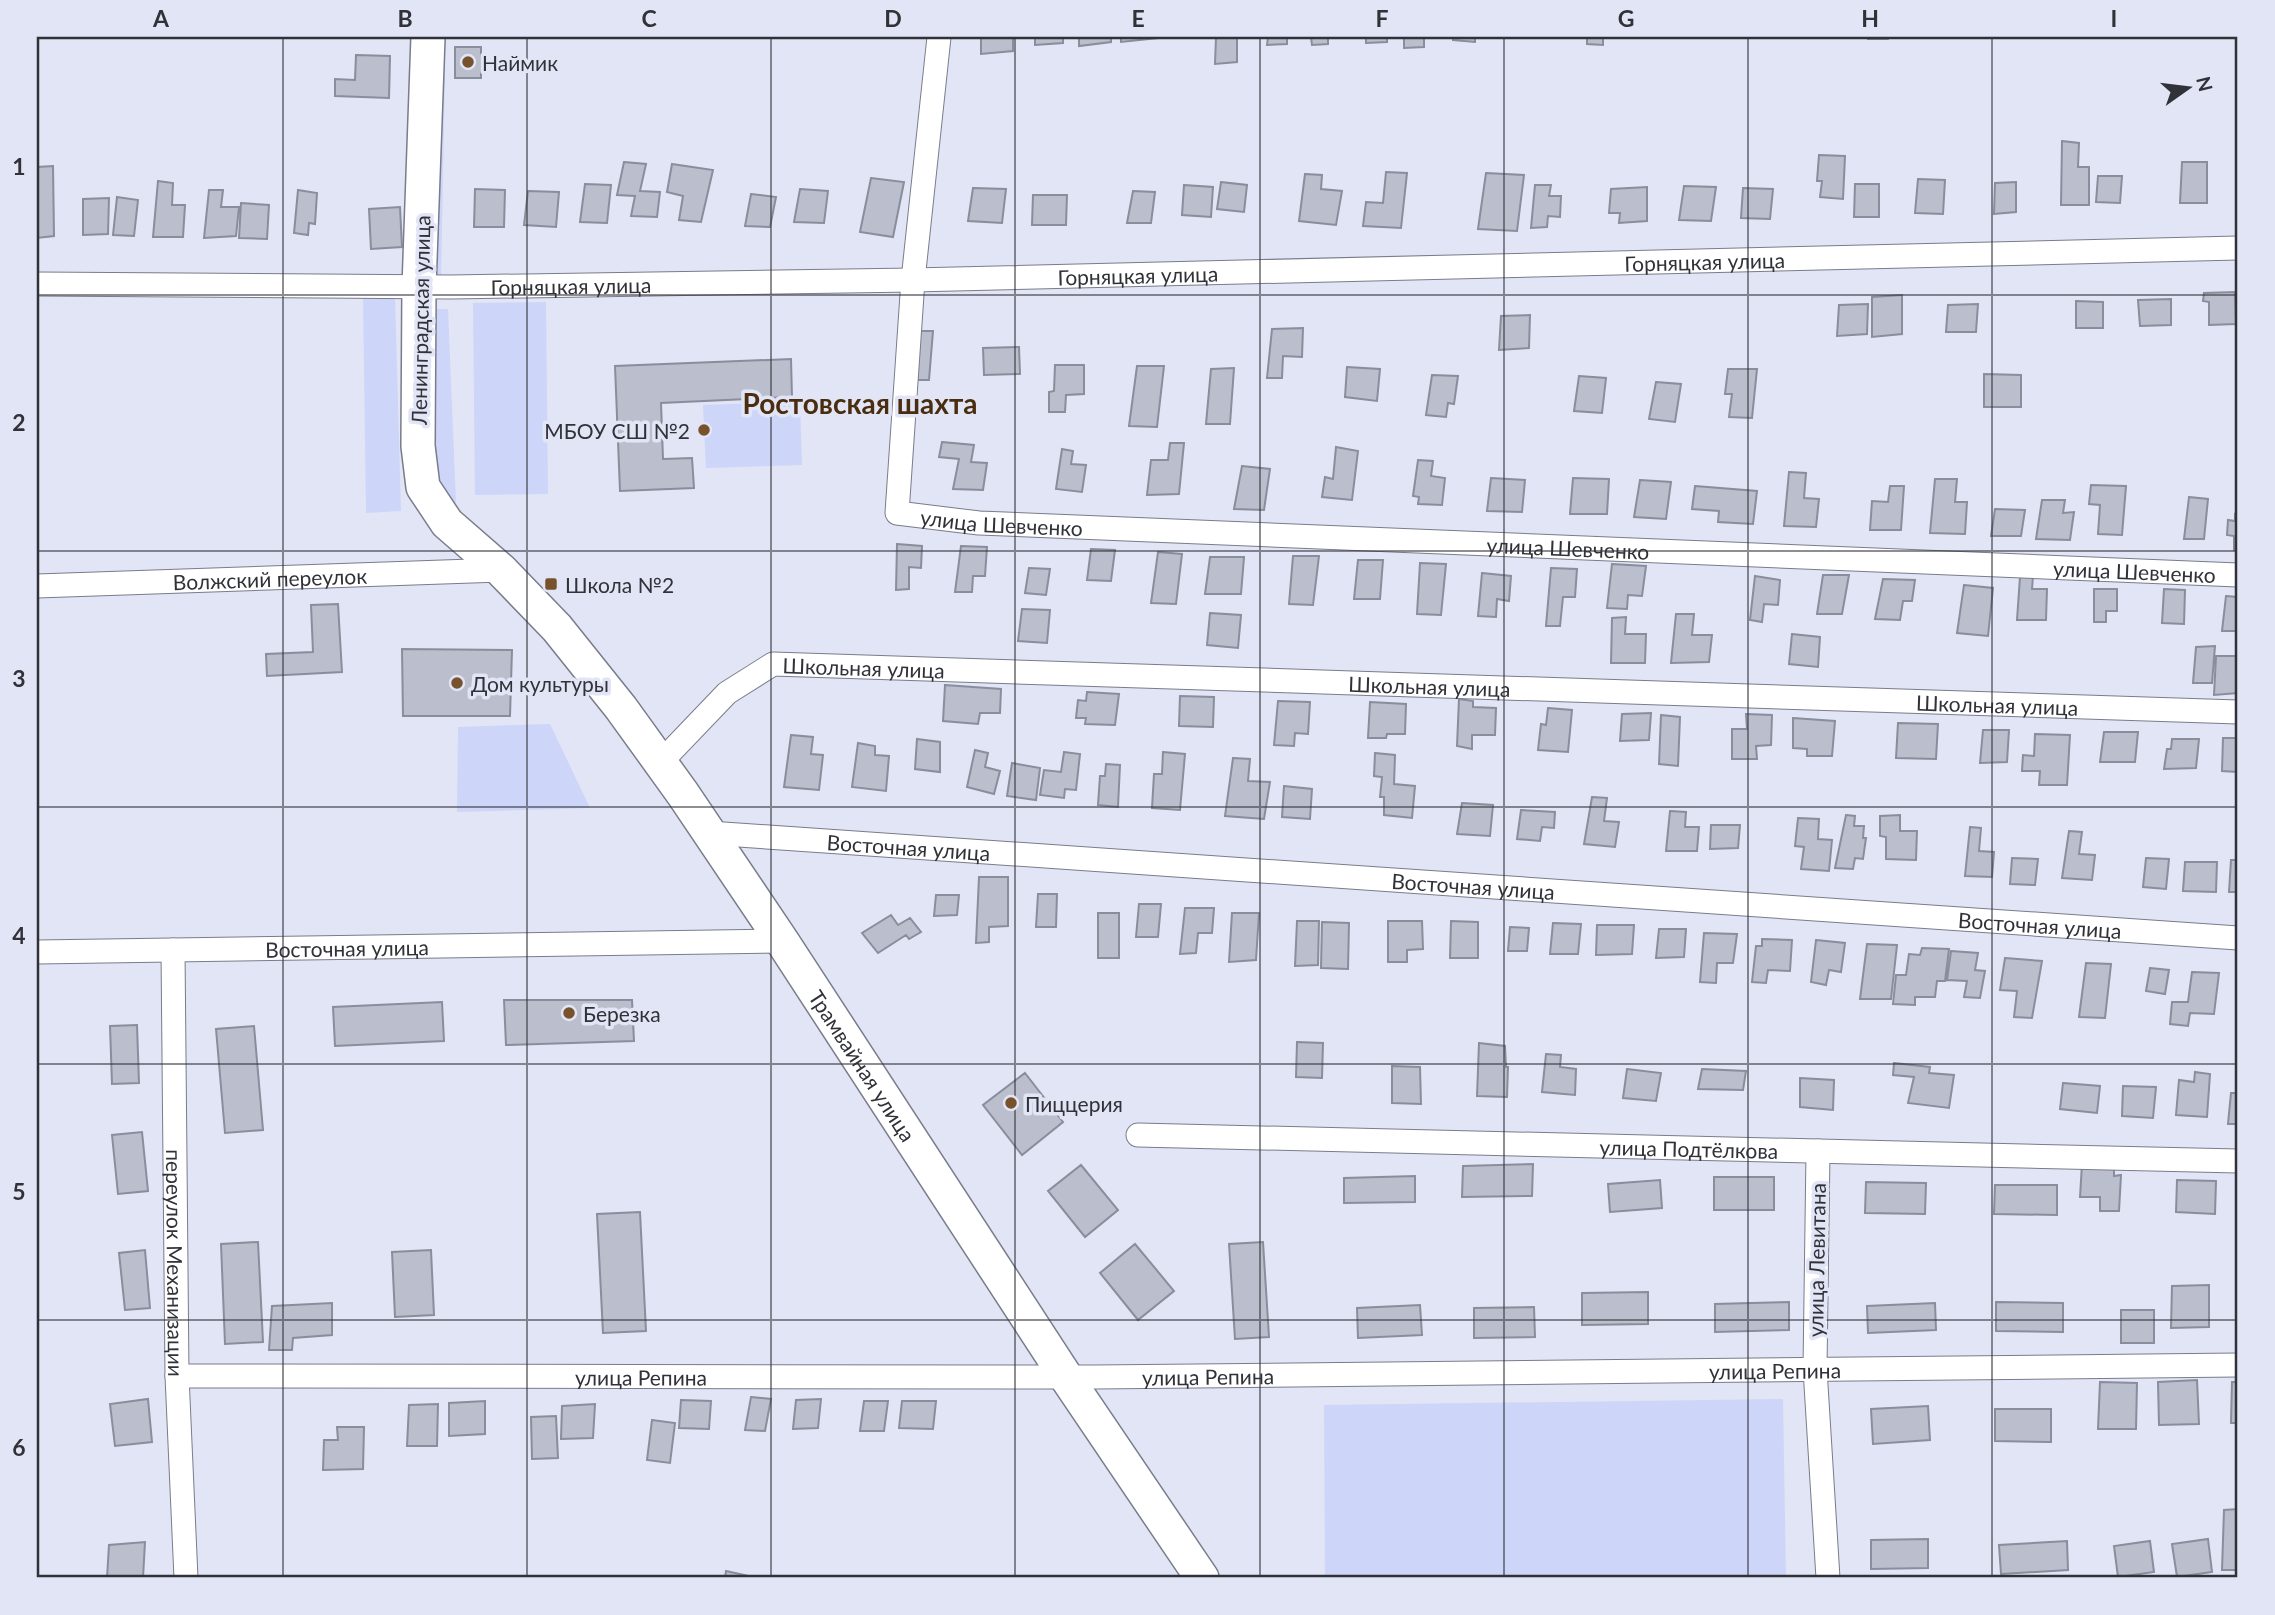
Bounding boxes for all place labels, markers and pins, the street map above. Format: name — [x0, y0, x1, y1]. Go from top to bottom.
place label: Наймик — [482, 50, 558, 75]
marker: Наймик — [460, 54, 476, 70]
place label: МБОУ СШ №2 — [544, 418, 690, 443]
marker: МБОУ СШ №2 — [696, 422, 712, 438]
place label: Школа №2 — [565, 572, 674, 597]
marker: Школа №2 — [543, 576, 559, 592]
place label: Дом культуры — [471, 671, 609, 696]
marker: Дом культуры — [449, 675, 465, 691]
place label: Березка — [583, 1001, 661, 1026]
marker: Березка — [561, 1005, 577, 1021]
place label: Пиццерия — [1025, 1091, 1123, 1116]
marker: Пиццерия — [1003, 1095, 1019, 1111]

